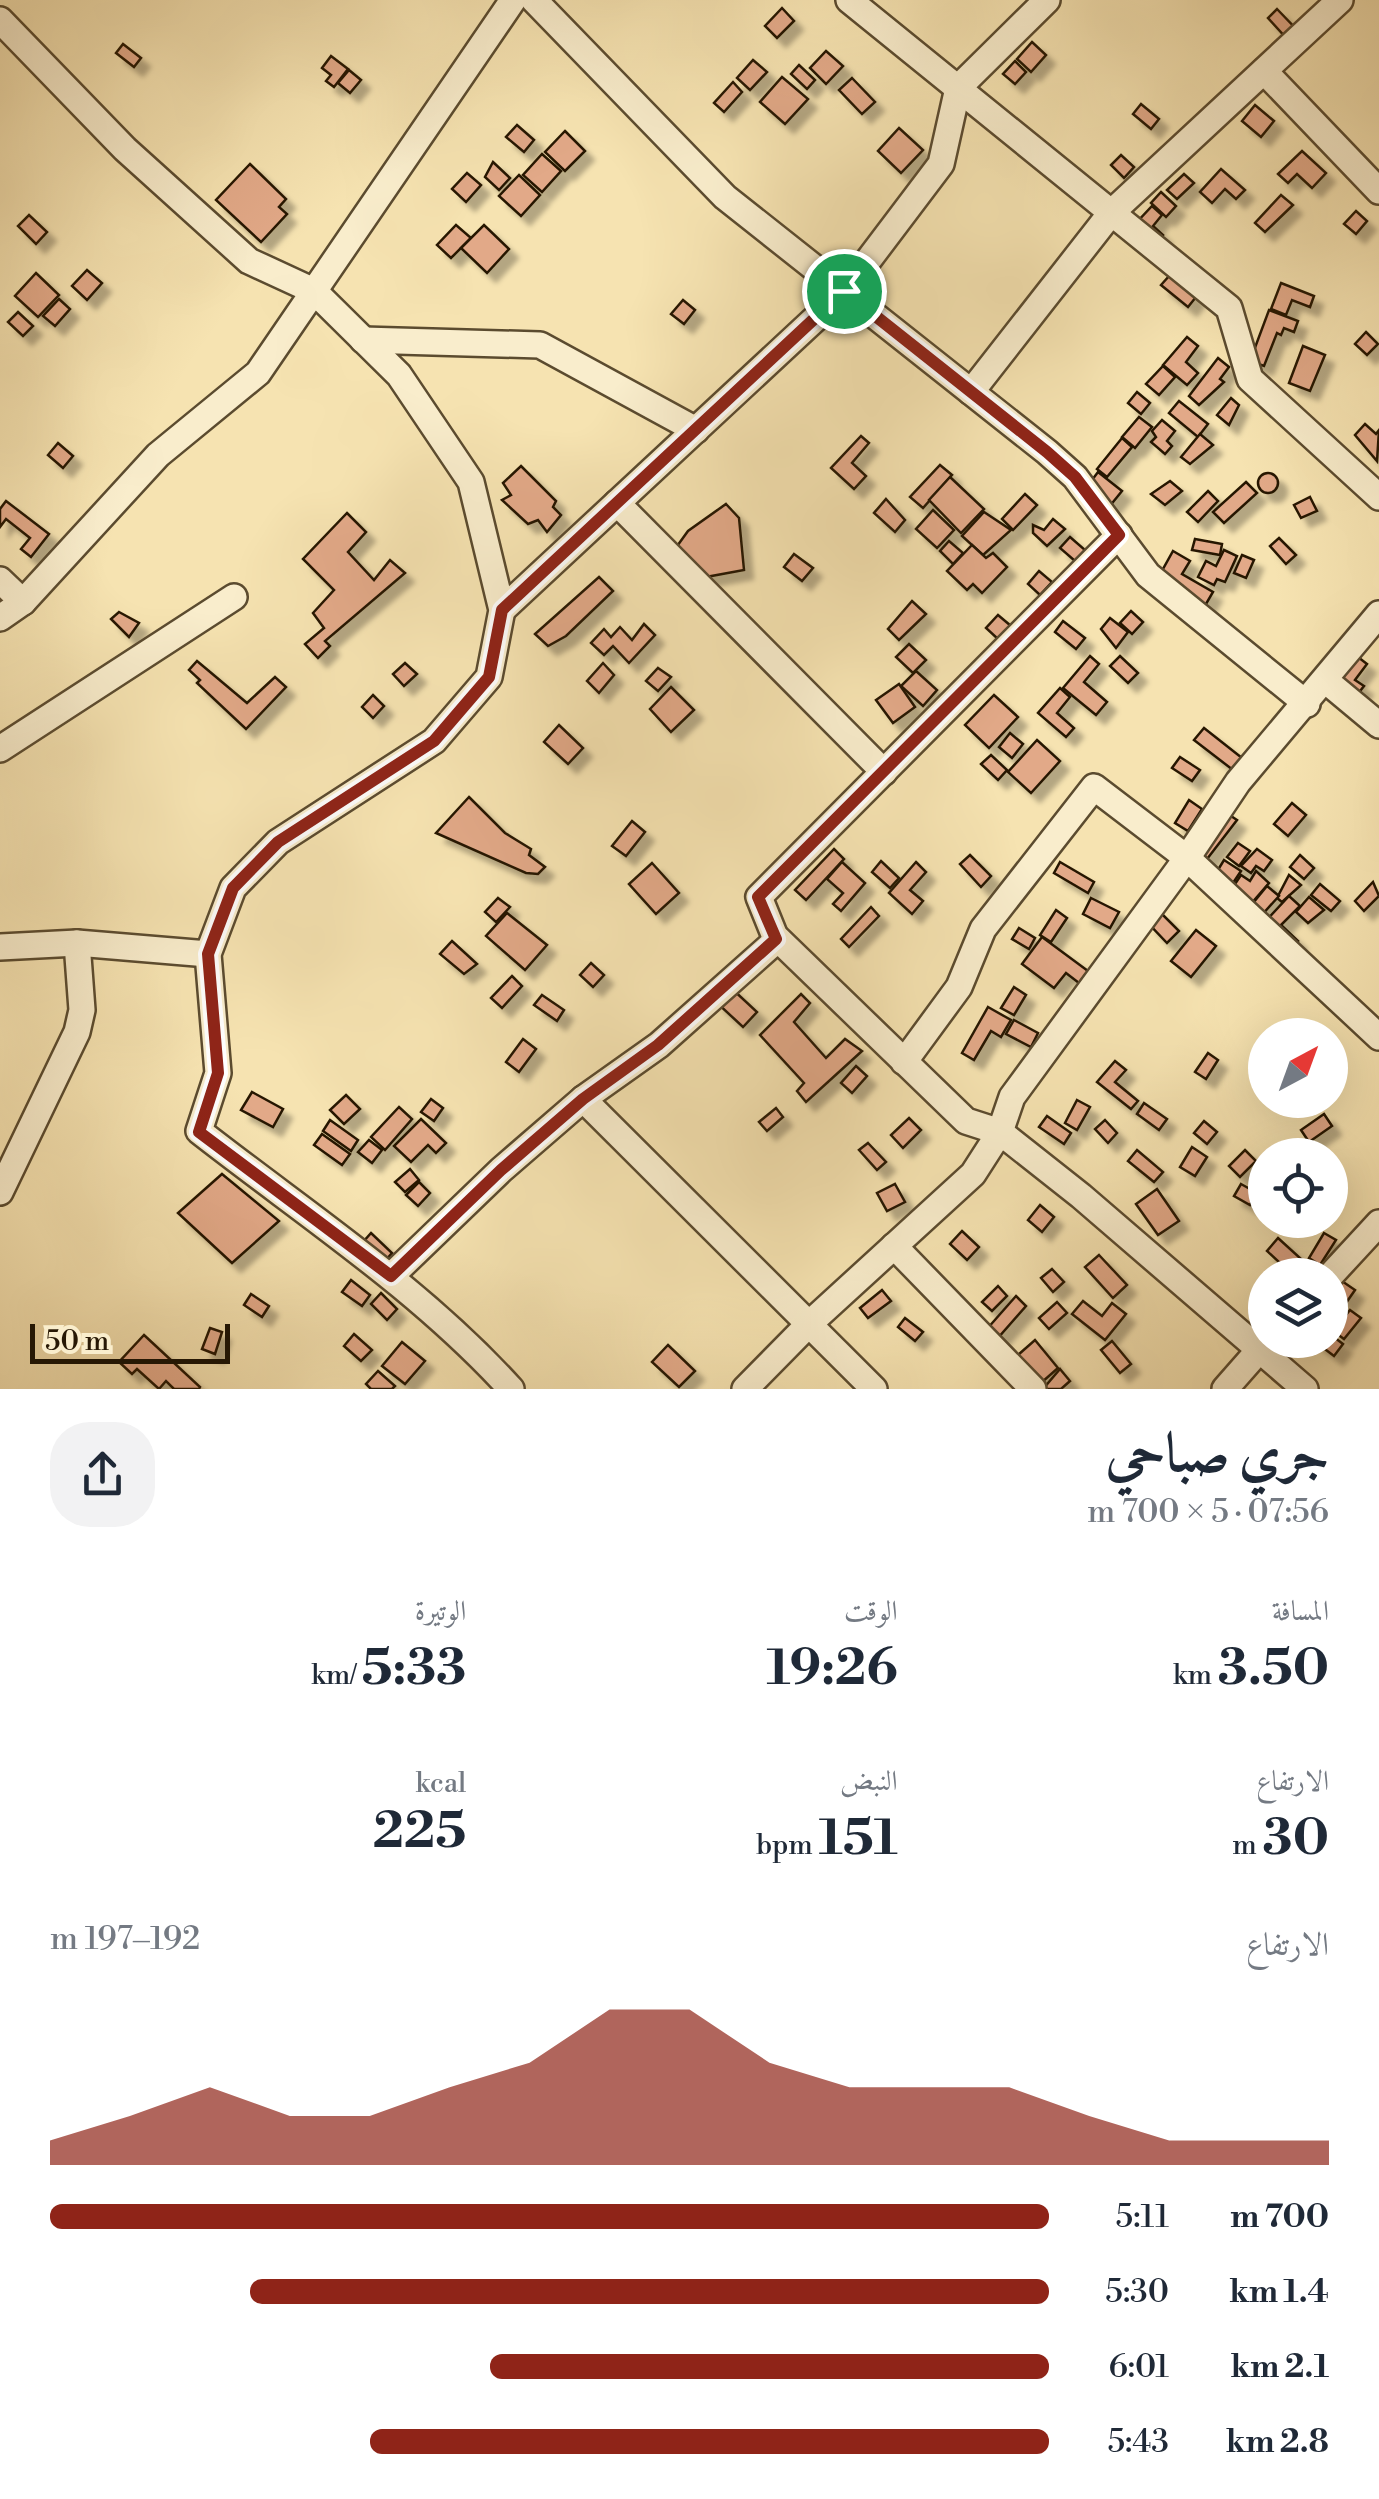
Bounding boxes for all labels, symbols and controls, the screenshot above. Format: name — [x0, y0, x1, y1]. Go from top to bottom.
pin — [802, 249, 887, 334]
icon: arrive — [817, 264, 872, 319]
north arrow — [1248, 1018, 1348, 1118]
map controls — [1248, 1018, 1348, 1358]
button: locate — [1248, 1138, 1348, 1238]
button: layers — [1248, 1258, 1348, 1358]
scale bar — [30, 1319, 230, 1364]
text: 50 m — [45, 1324, 109, 1359]
text: جري صباحي — [1105, 1420, 1329, 1489]
button: share — [50, 1422, 155, 1527]
text: 07:56 · 5 × 700 m — [1087, 1492, 1329, 1532]
text: الوتيرة — [415, 1594, 466, 1629]
text: الوقت — [844, 1594, 898, 1629]
text: المسافة — [1272, 1594, 1329, 1629]
text: 5:33 — [361, 1638, 466, 1700]
text: 19:26 — [767, 1638, 898, 1700]
text: 3.50 — [1218, 1638, 1329, 1700]
text: /km — [311, 1658, 361, 1693]
text: km — [1173, 1658, 1218, 1693]
text: النبض — [840, 1764, 898, 1799]
text: الارتفاع — [1256, 1764, 1329, 1799]
text: kcal — [416, 1766, 466, 1801]
text: 225 — [373, 1801, 466, 1863]
text: 151 — [819, 1808, 898, 1870]
text: 30 — [1263, 1808, 1329, 1870]
text: bpm — [756, 1828, 819, 1863]
text: m — [1232, 1828, 1263, 1863]
text: 192–197 m — [50, 1919, 200, 1959]
text: الارتفاع — [1246, 1925, 1329, 1965]
text: 5:11 — [1116, 2197, 1169, 2237]
text: 700 m — [1230, 2197, 1329, 2237]
text: 5:30 — [1105, 2272, 1169, 2312]
text: 1.4 km — [1229, 2272, 1329, 2312]
text: 6:01 — [1108, 2347, 1169, 2387]
text: 2.1 km — [1231, 2347, 1329, 2387]
text: 5:43 — [1107, 2422, 1169, 2462]
text: 2.8 km — [1226, 2422, 1329, 2462]

